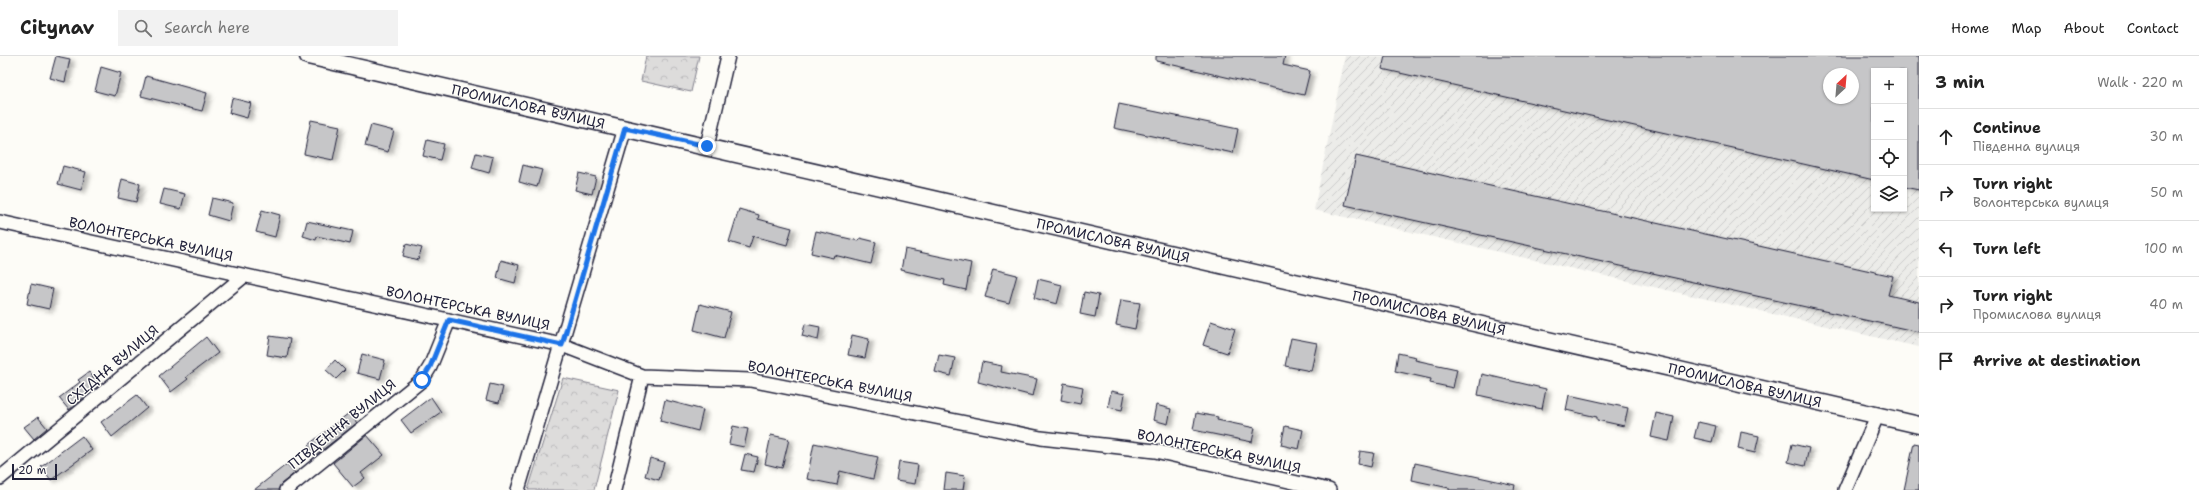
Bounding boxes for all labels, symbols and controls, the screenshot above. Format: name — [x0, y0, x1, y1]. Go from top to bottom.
search box — [118, 10, 398, 46]
text: Citynav — [20, 15, 94, 40]
icon: search — [132, 17, 154, 39]
text: Search here — [164, 18, 250, 38]
text: Home — [1951, 19, 1990, 37]
text: Map — [2012, 19, 2042, 37]
text: About — [2064, 19, 2105, 37]
text: Contact — [2127, 19, 2179, 37]
north arrow — [1823, 68, 1859, 104]
map controls — [1871, 68, 1907, 212]
button: + — [1871, 68, 1907, 104]
text: 3 min — [1935, 71, 1985, 93]
text: Walk · 220 m — [2097, 74, 2183, 91]
street label: ПРОМИСЛОВА ВУЛИЦЯ — [450, 80, 607, 133]
button: − — [1871, 104, 1907, 140]
text: Continue — [1973, 118, 2041, 138]
icon: ahead — [1935, 126, 1957, 148]
text: 30 m — [2149, 128, 2183, 145]
route end — [698, 137, 716, 155]
text: Південна вулиця — [1973, 138, 2080, 155]
button: locate — [1871, 140, 1907, 176]
text: Turn right — [1973, 174, 2053, 194]
button: layers — [1871, 176, 1907, 212]
icon: right — [1935, 182, 1957, 204]
text: 50 m — [2150, 184, 2183, 201]
text: Волонтерська вулиця — [1973, 194, 2109, 211]
street label: ВОЛОНТЕРСЬКА ВУЛИЦЯ — [67, 213, 235, 265]
street label: ПРОМИСЛОВА ВУЛИЦЯ — [1035, 214, 1192, 267]
icon: left — [1935, 238, 1957, 260]
text: Turn left — [1973, 239, 2041, 259]
text: 100 m — [2144, 240, 2183, 257]
street label: ВОЛОНТЕРСЬКА ВУЛИЦЯ — [384, 282, 552, 334]
street label: ПРОМИСЛОВА ВУЛИЦЯ — [1351, 286, 1507, 339]
text: Turn right — [1973, 286, 2053, 306]
icon: right — [1935, 294, 1957, 316]
text: 40 m — [2149, 296, 2183, 313]
text: Промислова вулиця — [1973, 306, 2101, 323]
street label: СХІДНА ВУЛИЦЯ — [62, 321, 162, 409]
icon: arrive — [1935, 350, 1957, 372]
text: Arrive at destination — [1973, 351, 2141, 371]
street label: ВОЛОНТЕРСЬКА ВУЛИЦЯ — [746, 356, 914, 406]
street label: ПРОМИСЛОВА ВУЛИЦЯ — [1666, 359, 1823, 411]
route start — [413, 371, 431, 389]
street label: ПІВДЕННА ВУЛИЦЯ — [284, 375, 400, 473]
street label: ВОЛОНТЕРСЬКА ВУЛИЦЯ — [1135, 425, 1303, 477]
scale bar — [12, 462, 57, 481]
text: 20 m — [18, 463, 46, 478]

